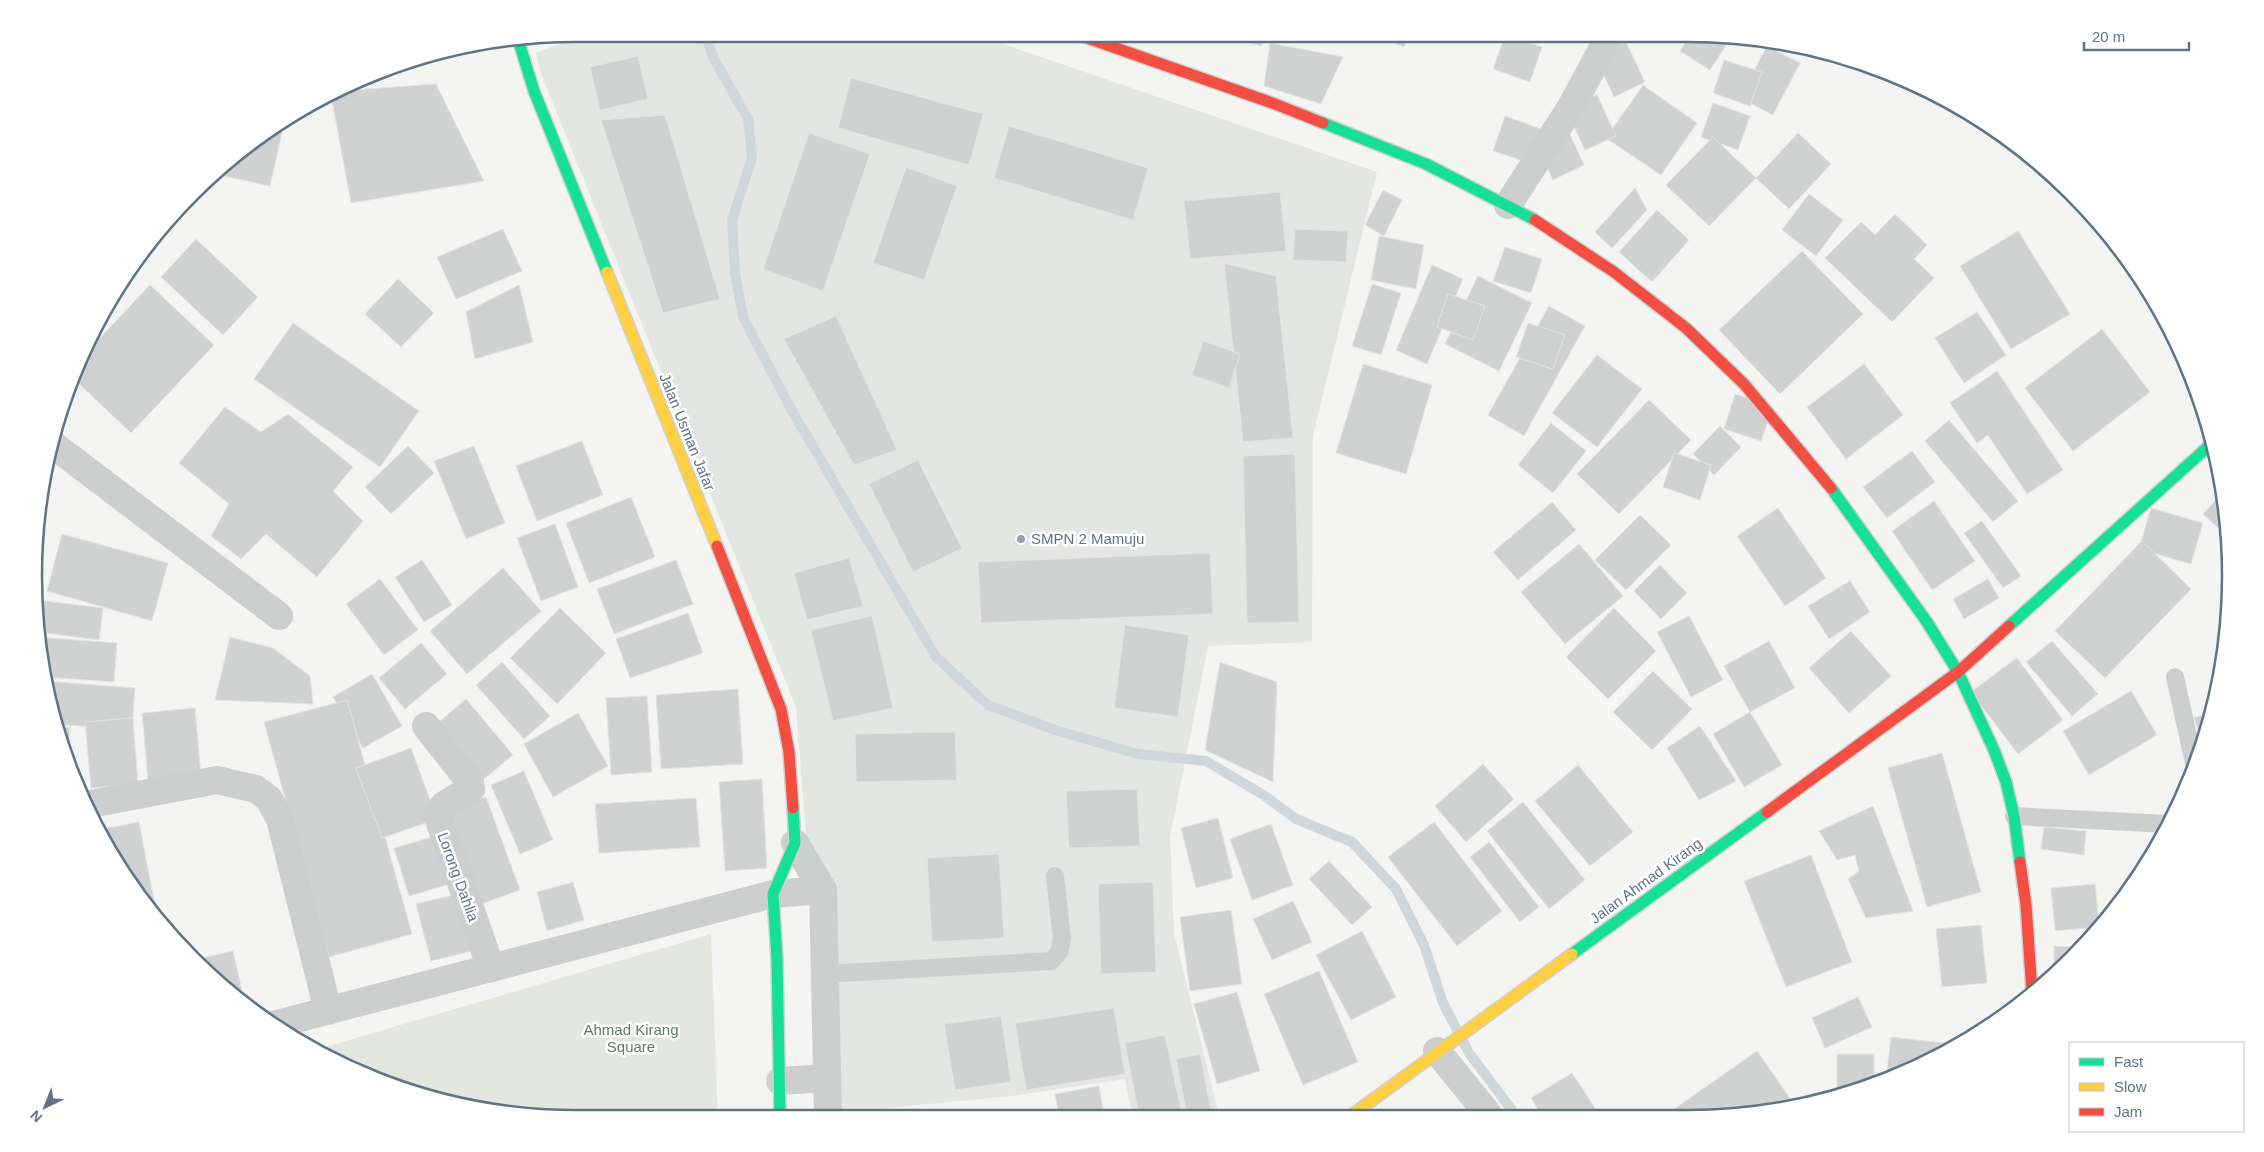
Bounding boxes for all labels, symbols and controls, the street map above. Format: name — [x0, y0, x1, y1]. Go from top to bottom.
scale bar — [2084, 20, 2189, 52]
text: 20 m — [2092, 28, 2125, 45]
street label: Jalan Usman Jafar — [656, 371, 719, 493]
place label: SMPN 2 Mamuju — [1031, 530, 1144, 547]
marker: SMPN 2 Mamuju — [1015, 533, 1027, 545]
street label: Lorong Dahlia — [435, 830, 483, 924]
street label: Jalan Ahmad Kirang — [1586, 834, 1705, 927]
park label: Ahmad Kirang Square — [583, 1021, 679, 1055]
legend — [2069, 1042, 2244, 1132]
text: Fast — [2114, 1053, 2144, 1070]
text: Slow — [2114, 1078, 2147, 1095]
north arrow — [20, 1082, 70, 1132]
text: Jam — [2114, 1103, 2142, 1120]
text: N — [27, 1107, 45, 1126]

